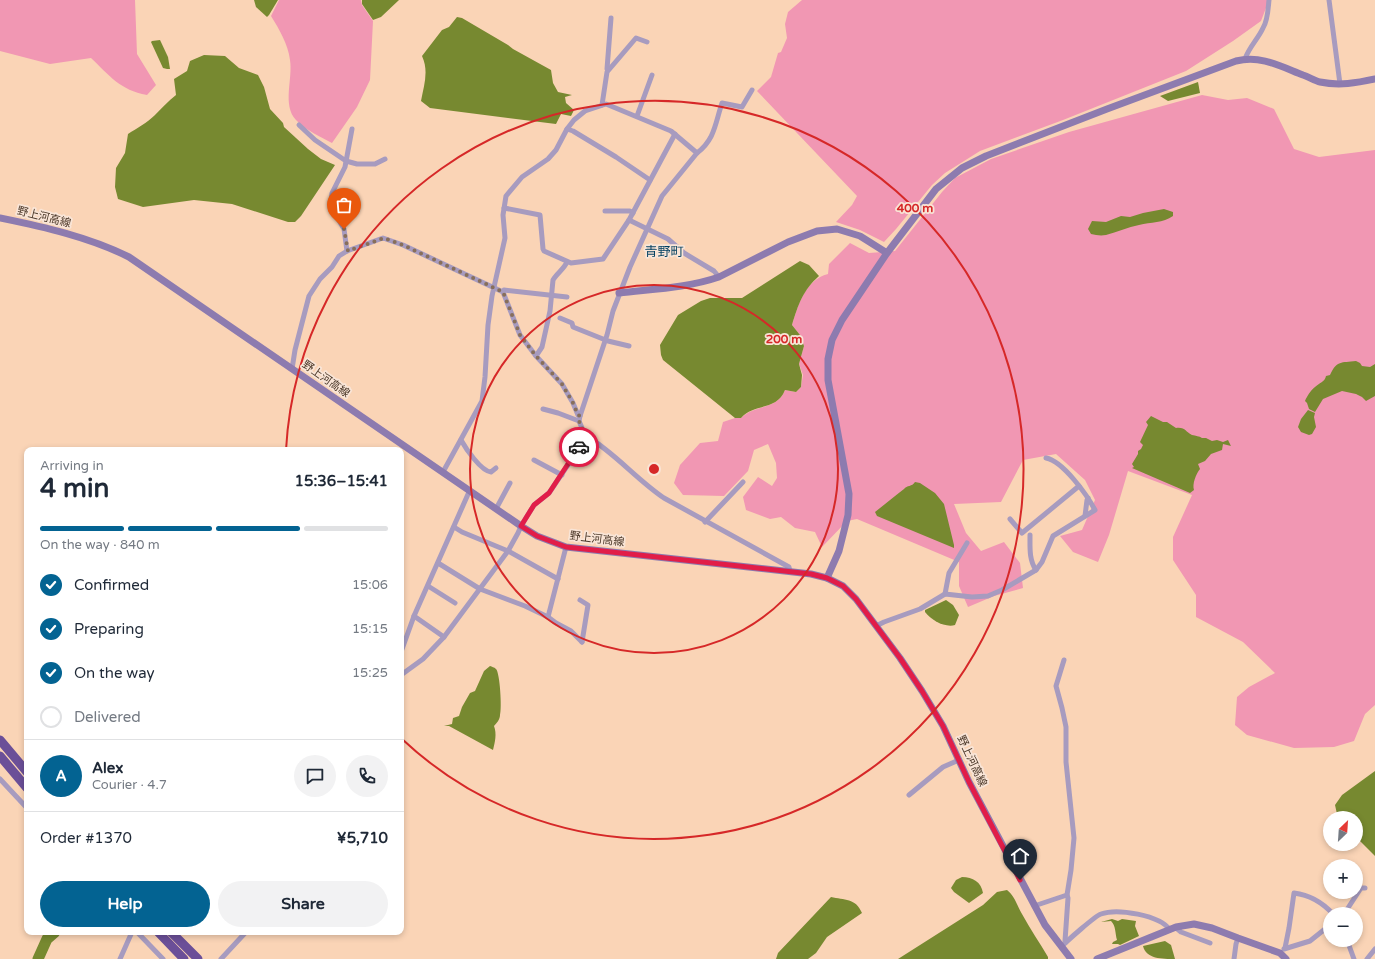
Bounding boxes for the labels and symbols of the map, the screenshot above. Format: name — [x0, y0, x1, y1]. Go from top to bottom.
pin — [327, 188, 361, 229]
text: 400 m — [897, 201, 933, 215]
street label: 野上河高線 — [16, 204, 72, 230]
district label: 青野町 — [644, 244, 684, 260]
text: 200 m — [766, 332, 802, 346]
street label: 野上河高線 — [300, 358, 352, 400]
courier — [559, 427, 599, 467]
centre of rings — [647, 462, 661, 476]
street label: 野上河高線 — [569, 529, 625, 549]
street label: 野上河高線 — [954, 733, 990, 789]
north arrow — [1323, 811, 1363, 851]
pin — [1003, 839, 1037, 880]

